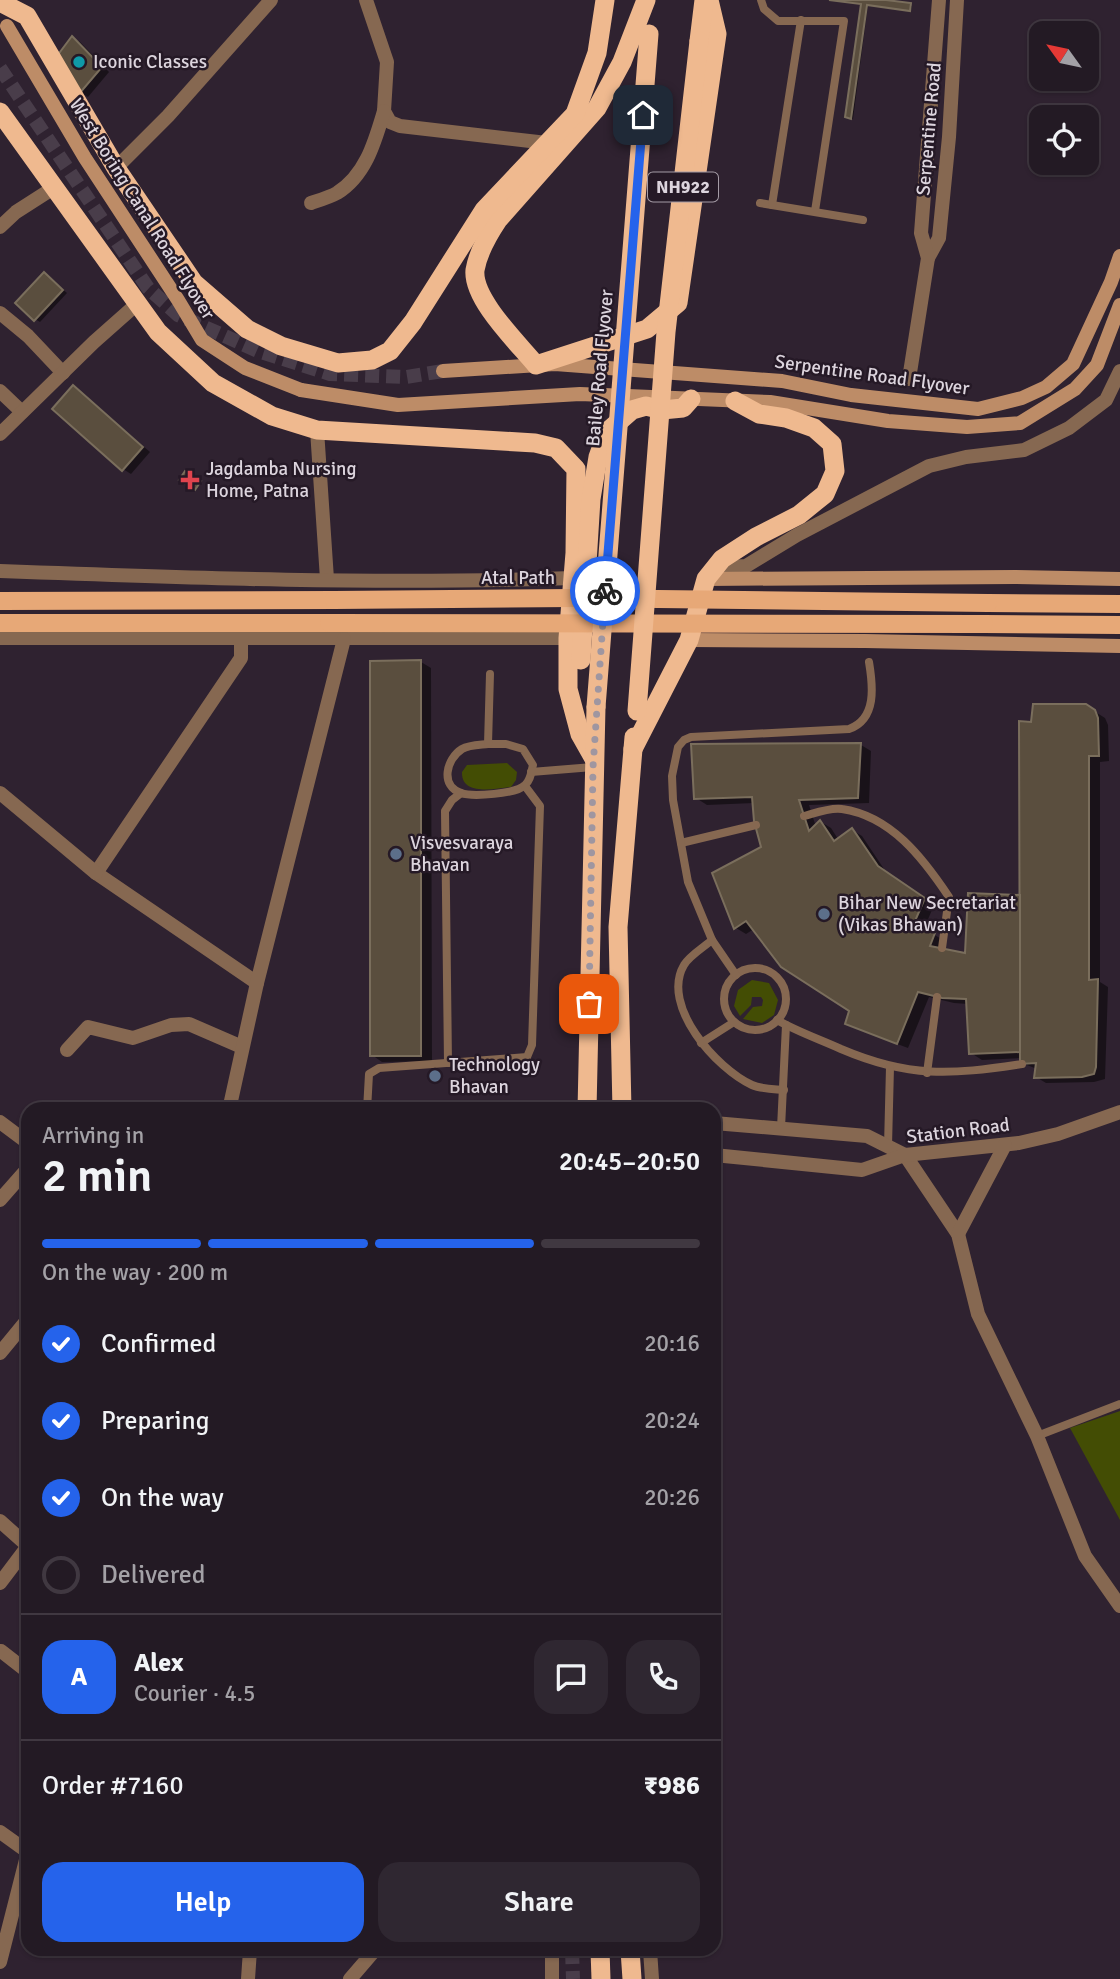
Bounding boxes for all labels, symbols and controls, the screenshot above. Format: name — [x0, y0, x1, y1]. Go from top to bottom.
north arrow — [1029, 21, 1099, 91]
map controls — [1029, 21, 1099, 175]
place label: Iconic Classes — [93, 50, 207, 74]
marker: Iconic Classes — [71, 54, 87, 70]
street label: Serpentine Road — [911, 61, 947, 197]
pin — [613, 85, 673, 145]
street label: West Boring Canal Road Flyover — [64, 94, 220, 324]
icon: home — [624, 96, 662, 134]
button: locate — [1029, 105, 1099, 175]
road number: NH922 — [648, 172, 718, 202]
street label: Bailey Road Flyover — [581, 289, 619, 447]
street label: Serpentine Road Flyover — [773, 349, 971, 401]
place label: Jagdamba Nursing Home, Patna — [206, 457, 356, 503]
marker: Jagdamba Nursing Home, Patna — [180, 470, 200, 490]
courier — [570, 556, 640, 626]
street label: Atal Path — [481, 566, 555, 590]
icon: bike — [586, 572, 624, 610]
place label: Visvesvaraya Bhavan — [410, 831, 513, 877]
marker: Visvesvaraya Bhavan — [388, 846, 404, 862]
place label: Bihar New Secretariat (Vikas Bhawan) — [838, 891, 1016, 937]
marker: Bihar New Secretariat (Vikas Bhawan) — [816, 906, 832, 922]
pin — [559, 974, 619, 1034]
icon: bag — [570, 985, 608, 1023]
place label: Technology Bhavan — [449, 1053, 540, 1099]
marker: Technology Bhavan — [427, 1068, 443, 1084]
street label: Station Road — [905, 1113, 1011, 1149]
text: Arriving in — [42, 1121, 144, 1150]
text: 20:45–20:50 — [559, 1146, 700, 1178]
text: 2 min — [42, 1148, 152, 1204]
text: On the way · 200 m — [42, 1258, 228, 1287]
icon: check — [42, 1325, 80, 1363]
text: Confirmed — [101, 1328, 216, 1360]
text: 20:16 — [644, 1329, 700, 1358]
icon: check — [42, 1402, 80, 1440]
text: Preparing — [101, 1405, 209, 1437]
text: 20:24 — [644, 1406, 700, 1435]
icon: check — [42, 1479, 80, 1517]
text: On the way — [101, 1482, 224, 1514]
text: 20:26 — [644, 1483, 700, 1512]
text: Delivered — [101, 1559, 206, 1591]
button: chat — [534, 1640, 608, 1714]
button: phone — [626, 1640, 700, 1714]
text: Alex — [134, 1647, 184, 1679]
text: A — [71, 1661, 87, 1693]
text: Courier · 4.5 — [134, 1679, 255, 1708]
text: Order #7160 — [42, 1770, 183, 1802]
text: ₹986 — [644, 1770, 700, 1802]
button: Help — [42, 1862, 364, 1942]
button: Share — [378, 1862, 700, 1942]

